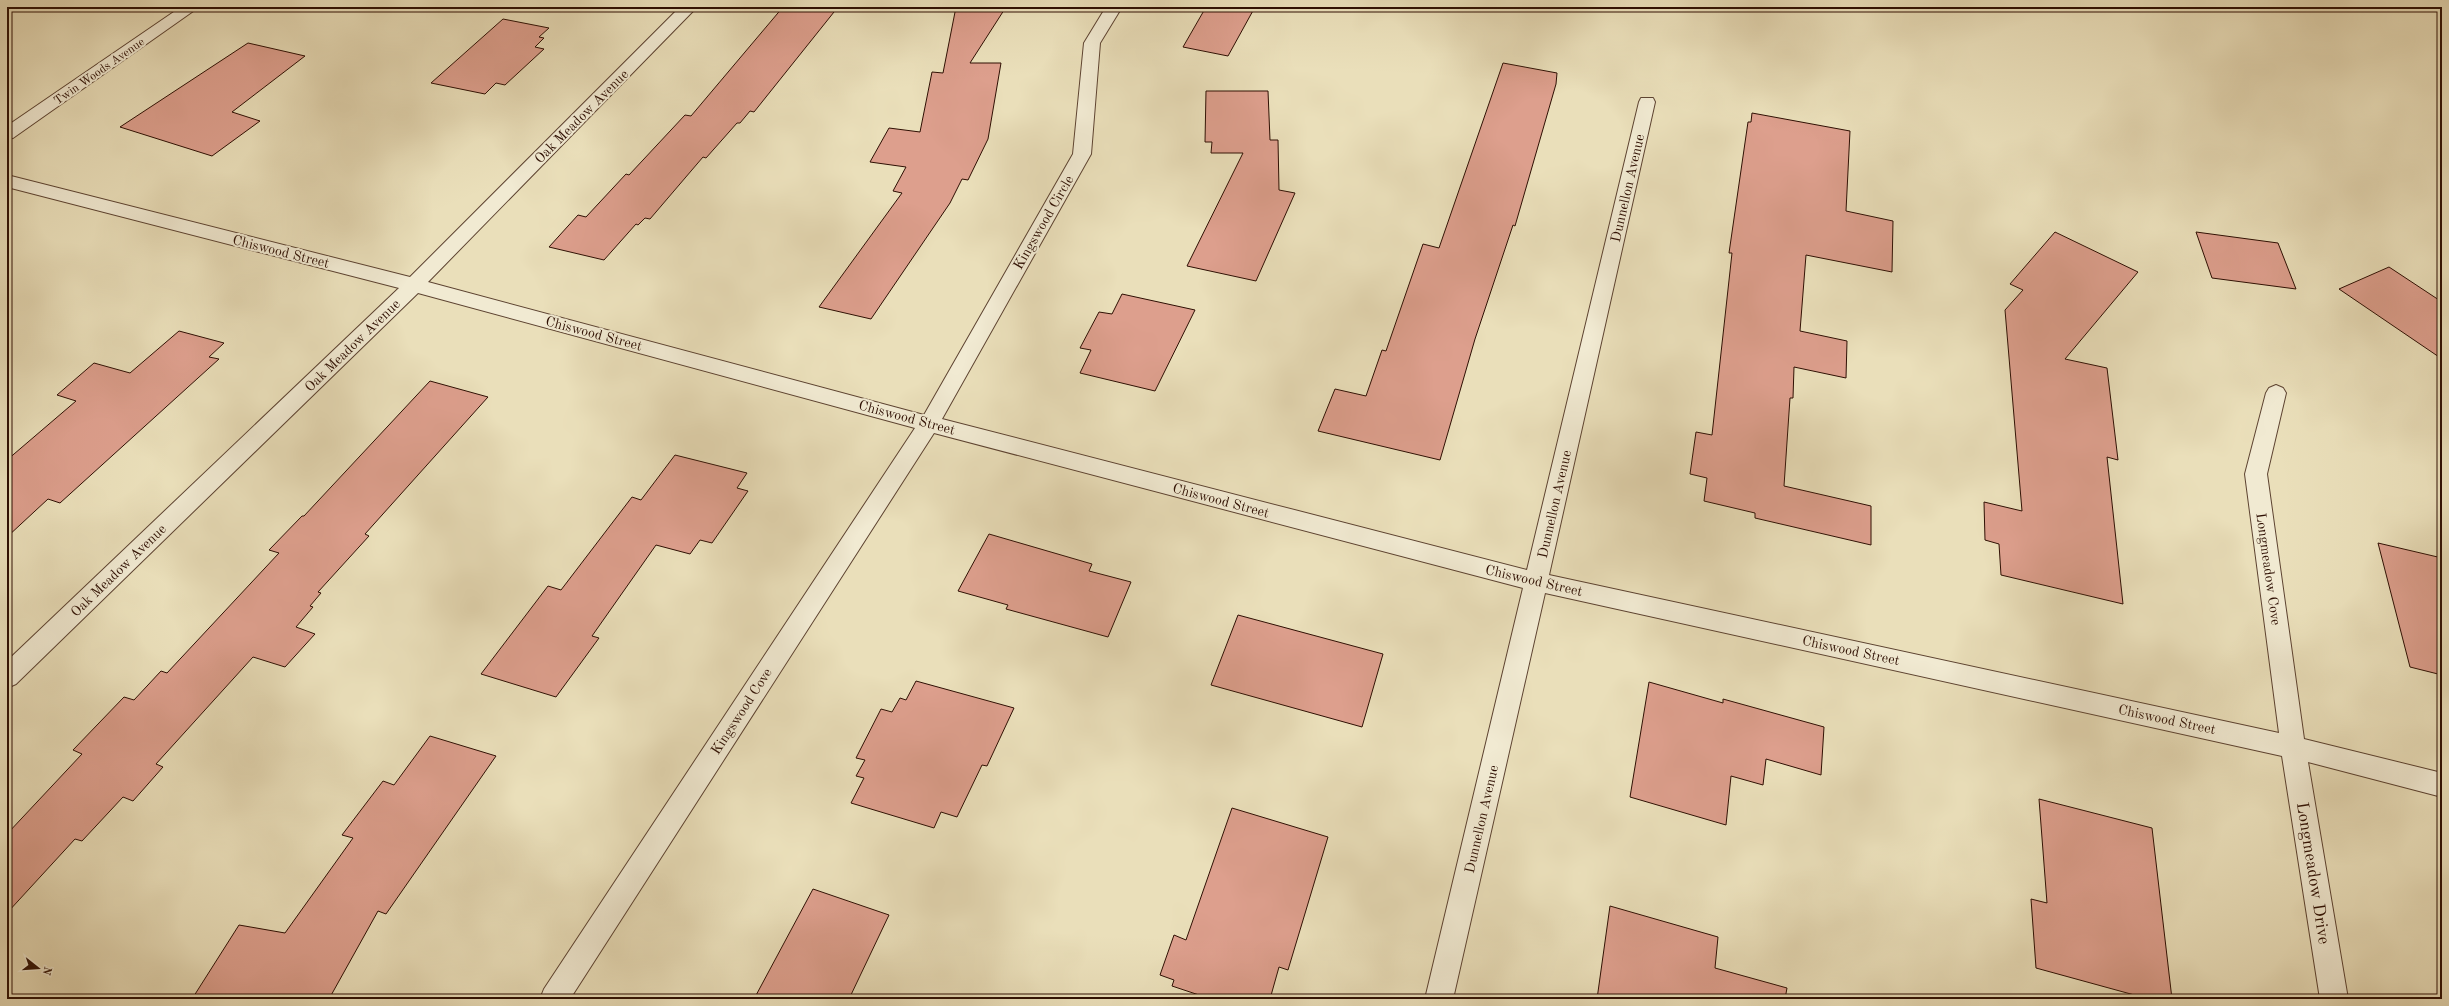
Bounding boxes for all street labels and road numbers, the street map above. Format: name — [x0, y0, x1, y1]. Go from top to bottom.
street label: Twin Woods Avenue — [52, 36, 147, 108]
street label: Oak Meadow Avenue — [532, 67, 631, 166]
street label: Dunnellon Avenue — [1609, 133, 1647, 244]
street label: Kingswood Circle — [1011, 173, 1076, 272]
street label: Chiswood Street — [231, 233, 331, 271]
street label: Oak Meadow Avenue — [302, 297, 403, 395]
street label: Chiswood Street — [544, 314, 644, 354]
street label: Chiswood Street — [857, 398, 957, 438]
street label: Dunnellon Avenue — [1536, 449, 1574, 560]
street label: Chiswood Street — [1171, 481, 1271, 521]
street label: Longmeadow Cove — [2253, 512, 2283, 626]
street label: Oak Meadow Avenue — [68, 522, 169, 620]
street label: Chiswood Street — [1484, 563, 1584, 599]
street label: Chiswood Street — [1801, 634, 1901, 668]
street label: Kingswood Cove — [709, 666, 775, 757]
street label: Chiswood Street — [2117, 703, 2217, 737]
street label: Dunnellon Avenue — [1463, 764, 1501, 875]
street label: Longmeadow Drive — [2293, 801, 2332, 946]

